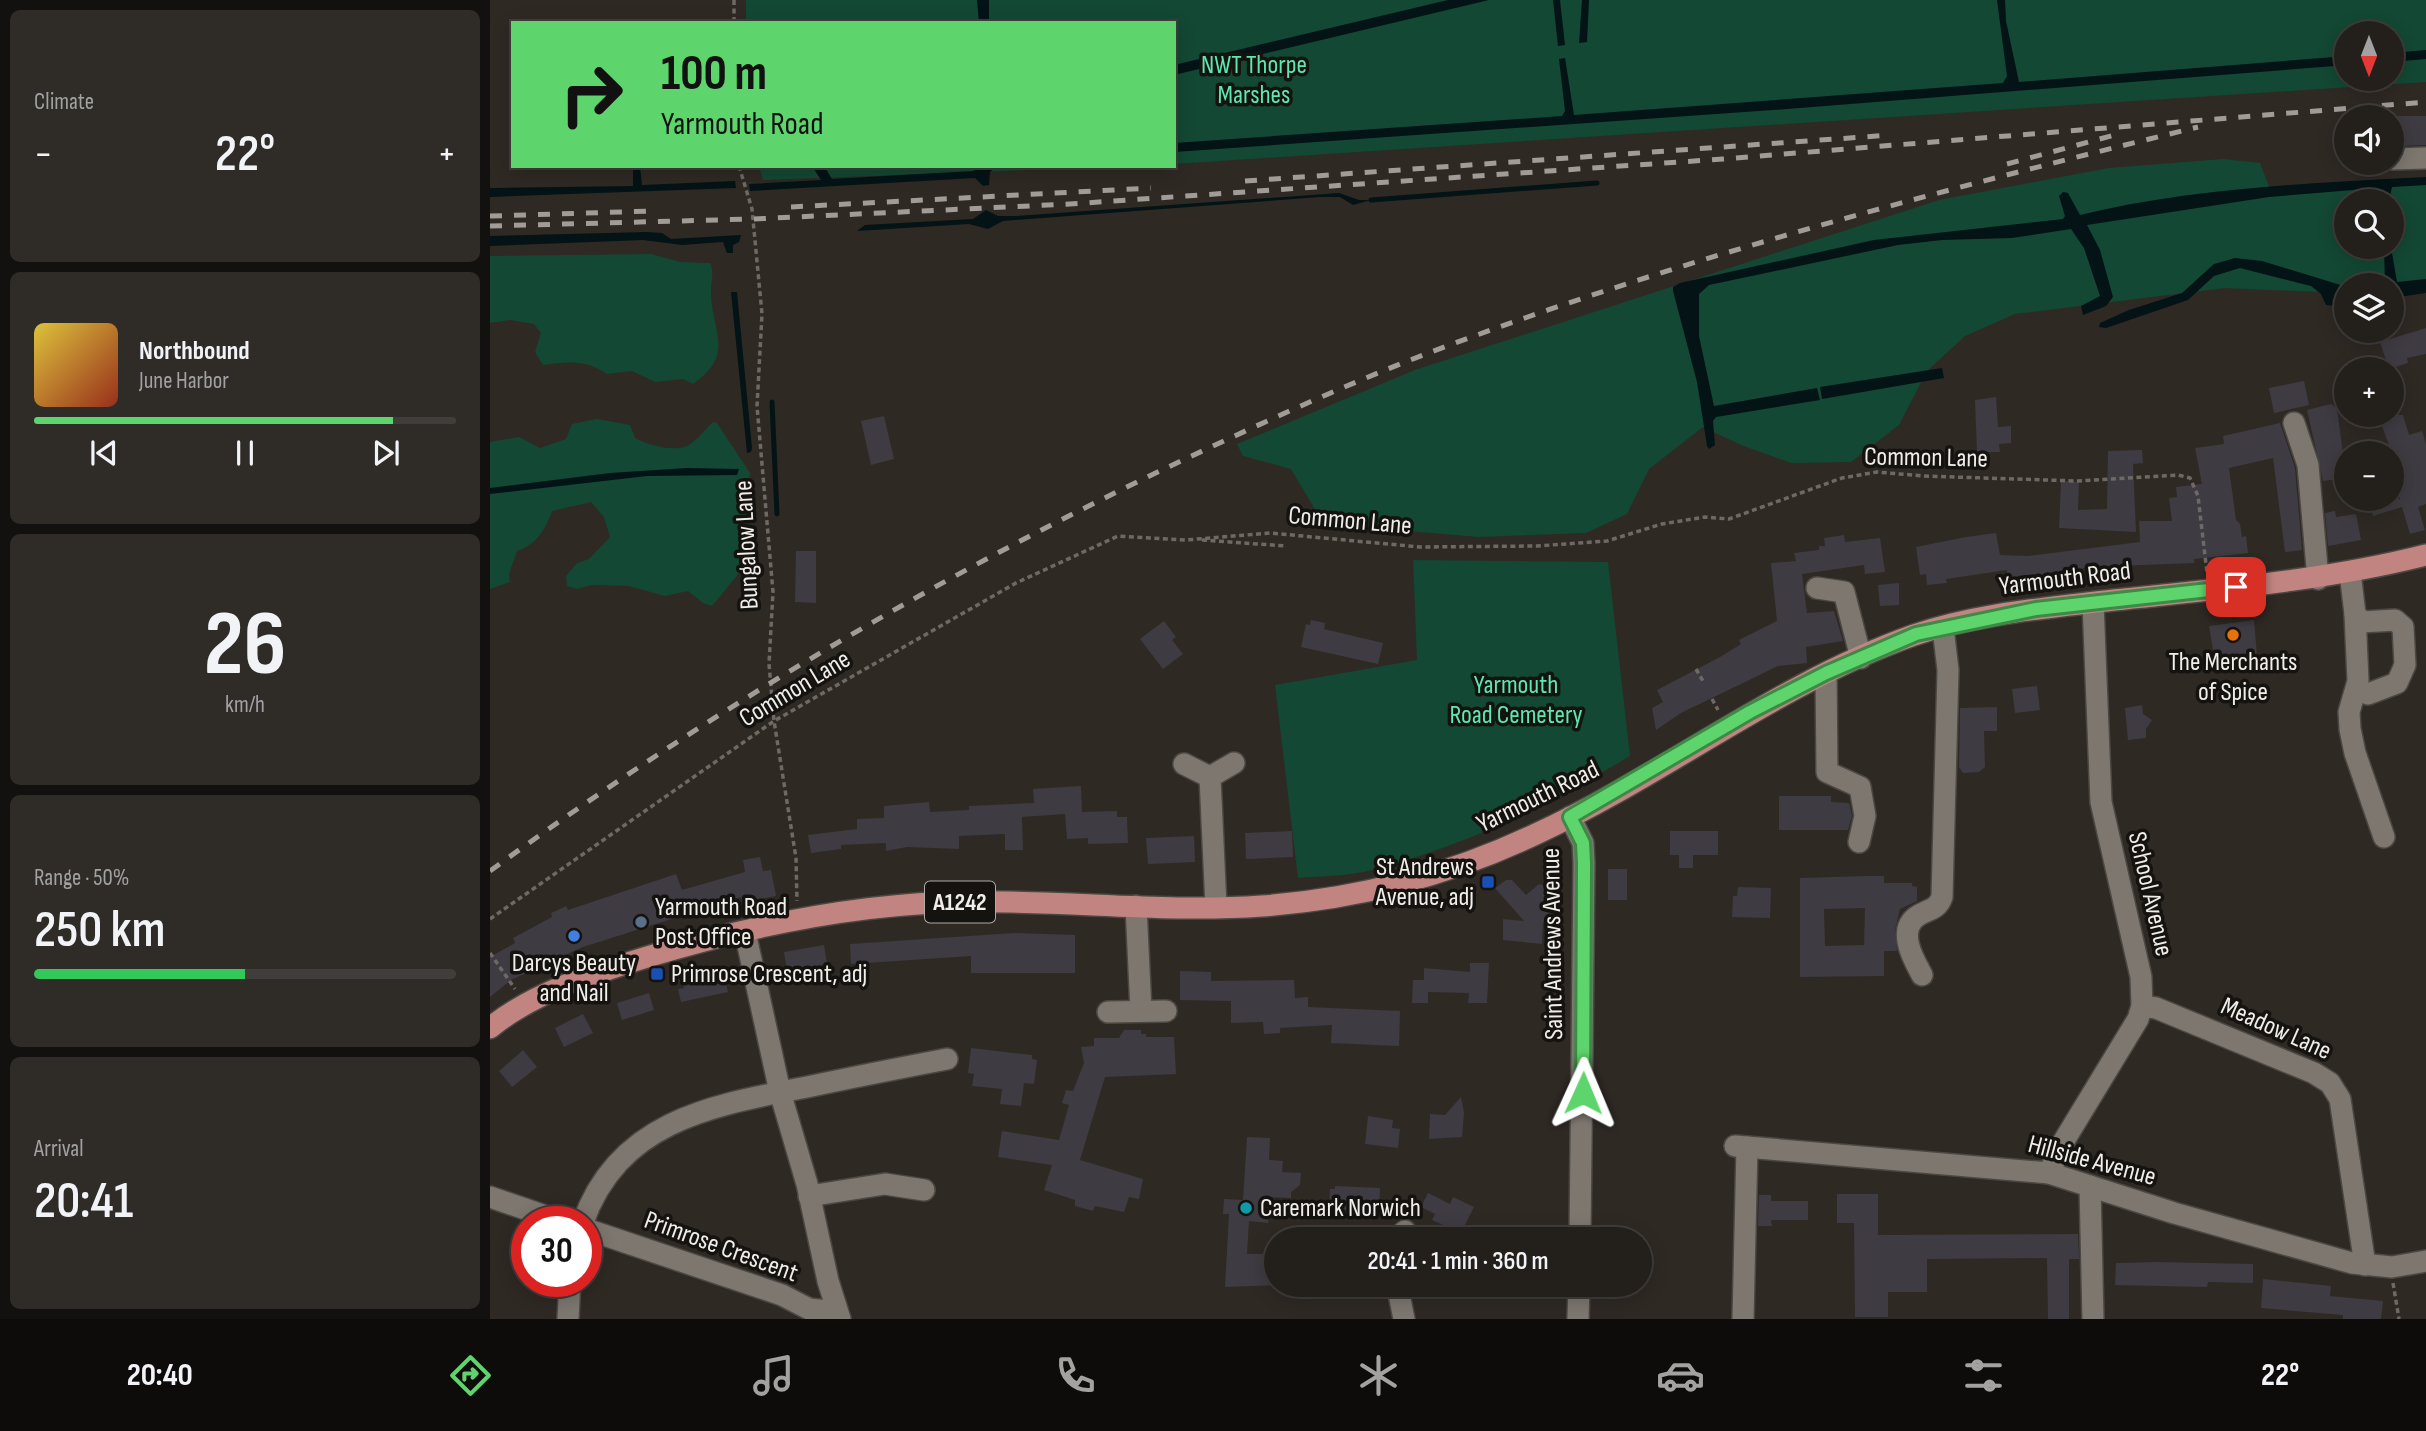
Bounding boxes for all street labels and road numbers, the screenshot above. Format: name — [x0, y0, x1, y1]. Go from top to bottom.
street label: Common Lane — [1864, 441, 1988, 475]
street label: Bungalow Lane — [728, 480, 766, 610]
street label: Common Lane — [1287, 500, 1413, 542]
street label: Yarmouth Road — [1998, 556, 2132, 602]
street label: Common Lane — [734, 644, 856, 734]
street label: Yarmouth Road — [1472, 754, 1604, 840]
street label: School Avenue — [2121, 829, 2179, 959]
street label: Saint Andrews Avenue — [1536, 848, 1570, 1040]
road number: A1242 — [925, 882, 995, 922]
street label: Meadow Lane — [2216, 991, 2336, 1067]
street label: Hillside Avenue — [2025, 1129, 2159, 1193]
street label: Primrose Crescent — [640, 1205, 802, 1289]

